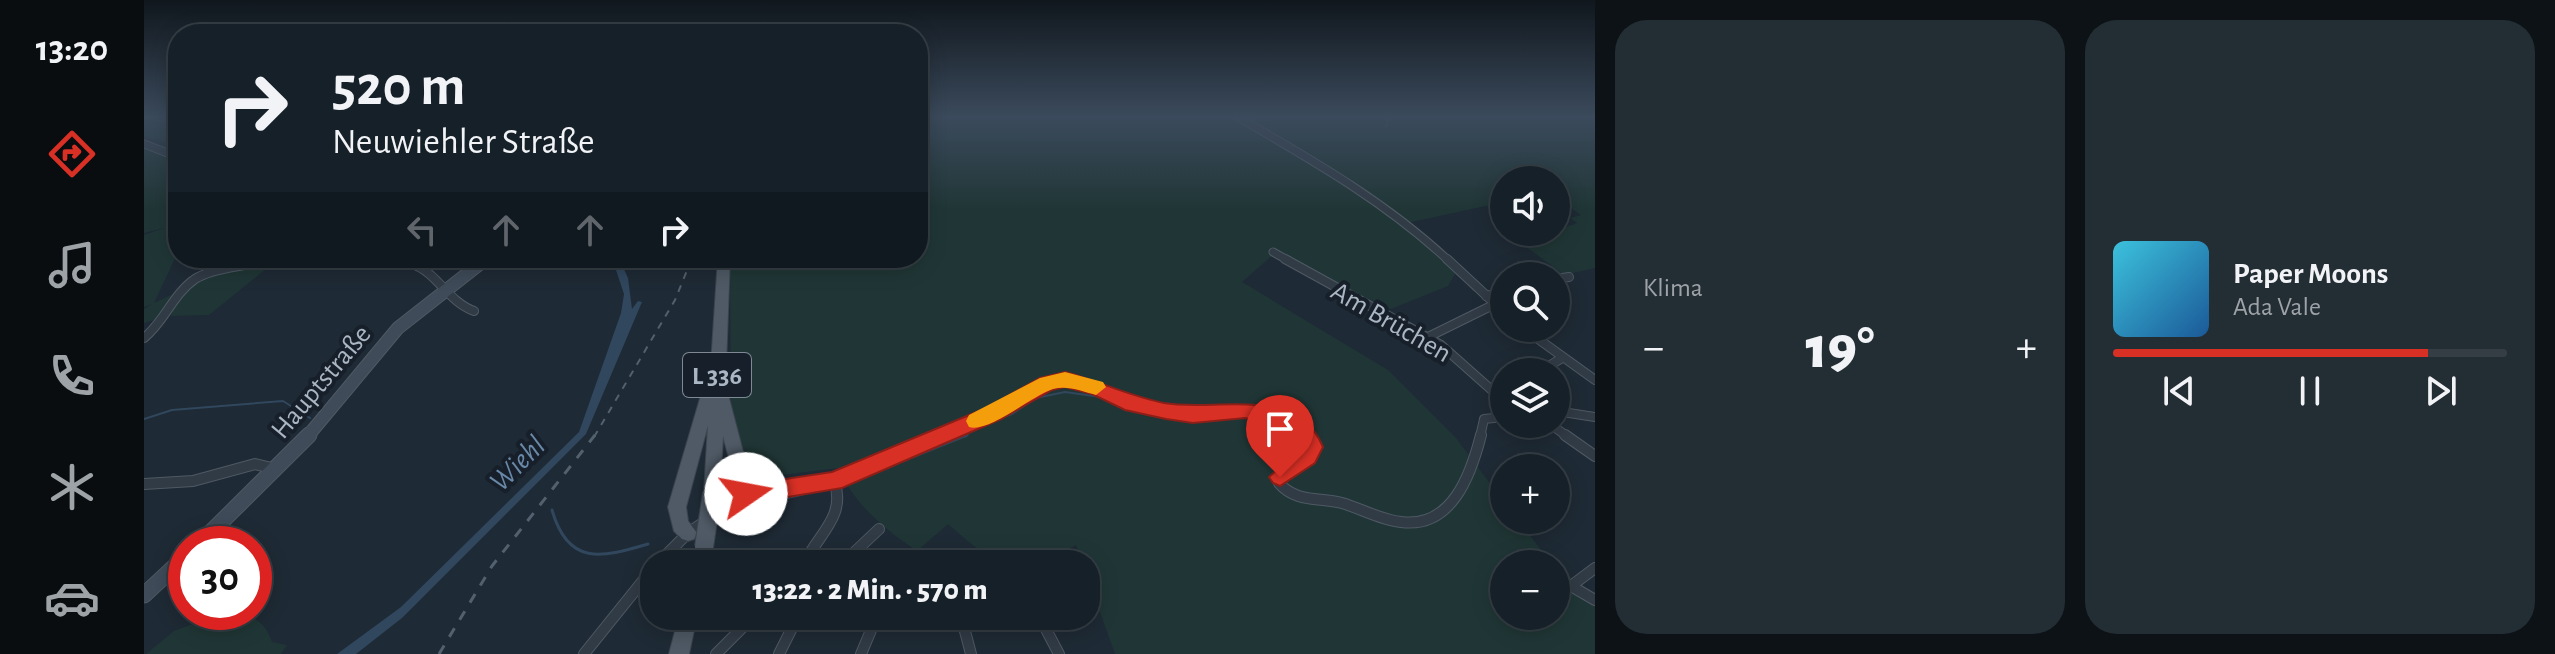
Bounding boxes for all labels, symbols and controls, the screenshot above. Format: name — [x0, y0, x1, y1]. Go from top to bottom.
text: 13:20 — [36, 31, 108, 67]
icon: right — [200, 56, 304, 160]
text: 520 m — [332, 59, 465, 115]
text: Neuwiehler Straße — [332, 124, 595, 160]
icon: directions — [44, 126, 100, 182]
map controls — [1490, 166, 1570, 630]
button: sound — [1490, 166, 1570, 246]
icon: left — [400, 208, 444, 252]
icon: ahead — [484, 208, 528, 252]
icon: ahead — [568, 208, 612, 252]
icon: right — [652, 208, 696, 252]
icon: music — [44, 237, 100, 293]
text: Paper Moons — [2233, 259, 2388, 289]
button: search — [1490, 262, 1570, 342]
text: Klima — [1643, 275, 1703, 301]
street label: Am Brüchen — [1326, 277, 1456, 368]
text: Ada Vale — [2233, 294, 2321, 320]
text: 19° — [1806, 319, 1874, 379]
street label: Hauptstraße — [266, 320, 377, 444]
text: − — [1643, 326, 1664, 370]
text: + — [2016, 326, 2037, 370]
icon: phone — [44, 348, 100, 404]
road number: L 336 — [683, 353, 751, 397]
button: layers — [1490, 358, 1570, 438]
icon: previous — [2157, 369, 2201, 413]
icon: pause — [2288, 369, 2332, 413]
icon: next — [2419, 369, 2463, 413]
pin — [1246, 395, 1314, 477]
icon: arrive — [1258, 407, 1302, 451]
water label: Wiehl — [484, 430, 551, 497]
position arrow — [704, 452, 788, 536]
button: + — [1490, 454, 1570, 534]
icon: climate — [44, 459, 100, 515]
speed limit sign: 30 — [168, 526, 272, 630]
button: − — [1490, 550, 1570, 630]
icon: car — [44, 570, 100, 626]
text: 13:22 · 2 Min. · 570 m — [752, 575, 988, 605]

